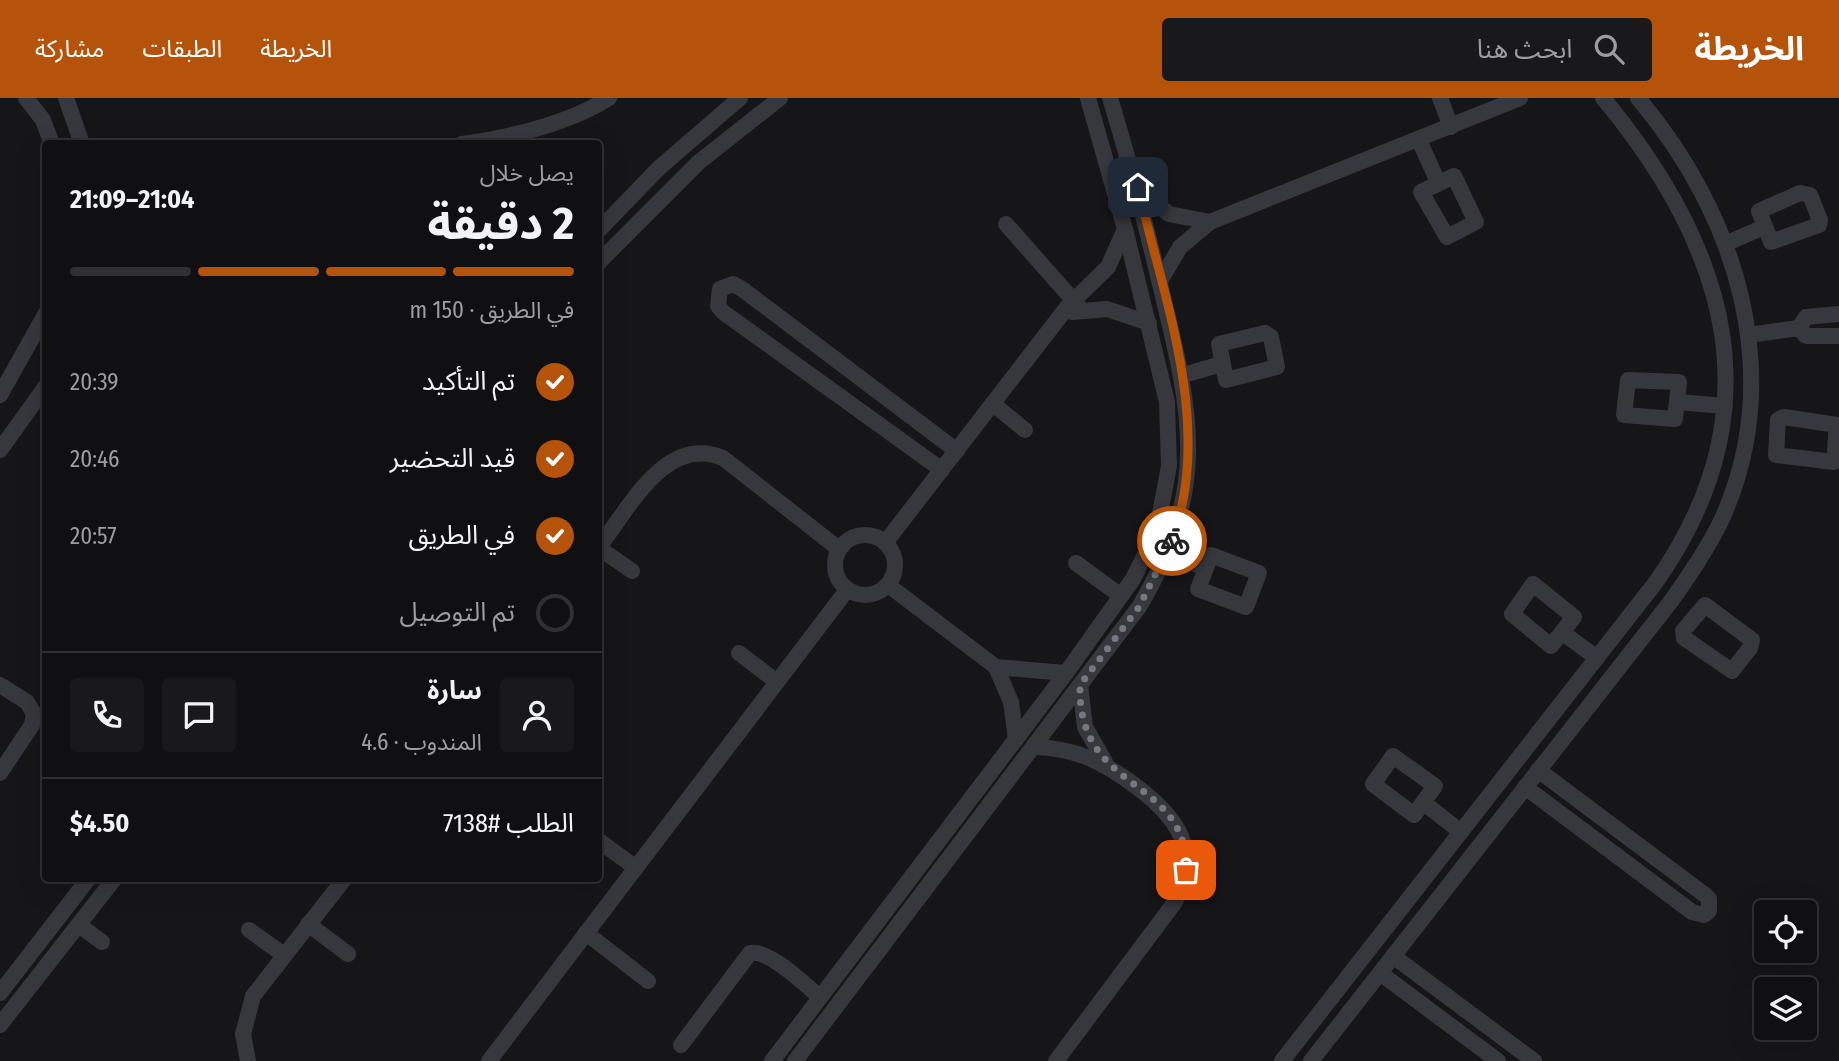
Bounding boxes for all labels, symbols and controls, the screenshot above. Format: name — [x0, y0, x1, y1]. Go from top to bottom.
search box — [1162, 18, 1652, 81]
text: الخريطة — [1694, 29, 1804, 69]
icon: search — [1590, 30, 1628, 68]
text: ابحث هنا — [1477, 34, 1572, 65]
text: مشاركة — [35, 35, 104, 63]
text: الطبقات — [142, 35, 222, 63]
text: الخريطة — [260, 35, 332, 63]
pin — [1108, 157, 1168, 217]
text: يصل خلال — [480, 159, 574, 187]
icon: home — [1119, 168, 1157, 206]
text: 21:04–21:09 — [70, 184, 194, 215]
text: 2 دقيقة — [427, 196, 574, 251]
text: في الطريق · 150 m — [409, 296, 574, 324]
icon: check — [536, 363, 574, 401]
text: تم التأكيد — [422, 366, 515, 397]
text: 20:39 — [70, 368, 119, 396]
icon: check — [536, 440, 574, 478]
text: قيد التحضير — [390, 443, 515, 474]
text: 20:46 — [70, 445, 119, 473]
courier — [1137, 506, 1207, 576]
icon: check — [536, 517, 574, 555]
text: في الطريق — [408, 520, 515, 551]
text: 20:57 — [70, 522, 116, 550]
icon: bike — [1153, 522, 1191, 560]
text: تم التوصيل — [399, 597, 515, 628]
text: سارة — [427, 675, 482, 706]
button: phone — [70, 678, 144, 752]
button: chat — [162, 678, 236, 752]
button: person — [500, 678, 574, 752]
text: المندوب · 4.6 — [361, 728, 482, 756]
text: $4.50 — [70, 808, 130, 839]
text: الطلب #7138 — [443, 808, 574, 839]
pin — [1156, 840, 1216, 900]
icon: bag — [1167, 851, 1205, 889]
map controls — [1754, 900, 1817, 1040]
button: locate — [1754, 900, 1817, 963]
button: layers — [1754, 977, 1817, 1040]

